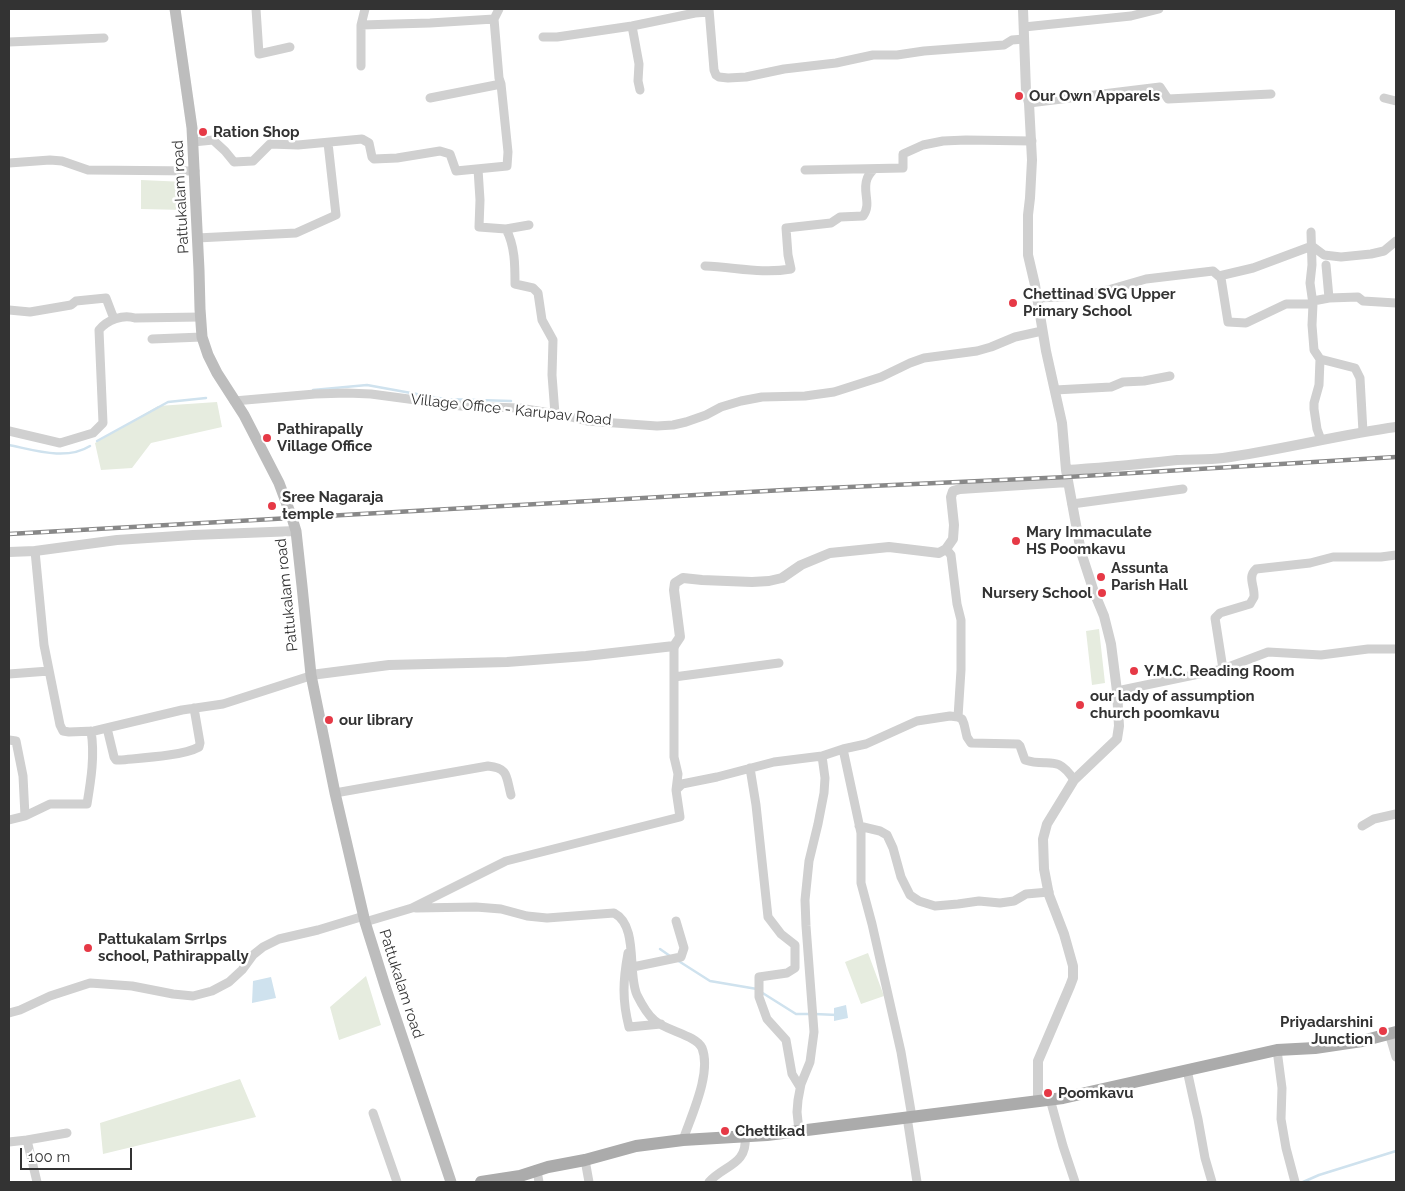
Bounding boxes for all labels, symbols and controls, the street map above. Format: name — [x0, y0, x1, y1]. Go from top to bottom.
place label: Our Own Apparels — [1029, 87, 1160, 105]
marker: Our Own Apparels — [1013, 90, 1025, 102]
place label: Ration Shop — [213, 123, 300, 141]
marker: Ration Shop — [197, 126, 209, 138]
street label: Pattukalam road — [169, 140, 193, 254]
place label: Chettinad SVG Upper Primary School — [1023, 285, 1176, 320]
marker: Chettinad SVG Upper Primary School — [1007, 297, 1019, 309]
street label: Village Office - Karupav Road — [410, 390, 612, 430]
place label: Pathirapally Village Office — [277, 420, 372, 455]
marker: Pathirapally Village Office — [261, 432, 273, 444]
place label: Sree Nagaraja temple — [282, 488, 383, 523]
marker: Sree Nagaraja temple — [266, 500, 278, 512]
place label: Mary Immaculate HS Poomkavu — [1026, 523, 1152, 558]
marker: Mary Immaculate HS Poomkavu — [1010, 535, 1022, 547]
street label: Pattukalam road — [272, 538, 302, 652]
place label: Assunta Parish Hall — [1111, 559, 1188, 594]
marker: Assunta Parish Hall — [1095, 571, 1107, 583]
place label: Nursery School — [982, 584, 1092, 602]
marker: Nursery School — [1096, 587, 1108, 599]
place label: Y.M.C. Reading Room — [1144, 662, 1294, 680]
marker: Y.M.C. Reading Room — [1128, 665, 1140, 677]
place label: our lady of assumption church poomkavu — [1090, 687, 1255, 722]
marker: our lady of assumption church poomkavu — [1074, 699, 1086, 711]
place label: our library — [339, 711, 413, 729]
marker: our library — [323, 714, 335, 726]
street label: Pattukalam road — [375, 927, 427, 1041]
place label: Pattukalam Srrlps school, Pathirappally — [98, 930, 249, 965]
marker: Pattukalam Srrlps school, Pathirappally — [82, 942, 94, 954]
place label: Priyadarshini Junction — [1280, 1013, 1373, 1048]
marker: Priyadarshini Junction — [1377, 1025, 1389, 1037]
place label: Poomkavu — [1058, 1084, 1133, 1102]
marker: Poomkavu — [1042, 1087, 1054, 1099]
place label: Chettikad — [735, 1122, 805, 1140]
marker: Chettikad — [719, 1125, 731, 1137]
scale bar — [22, 1138, 135, 1170]
text: 100 m — [28, 1148, 70, 1166]

